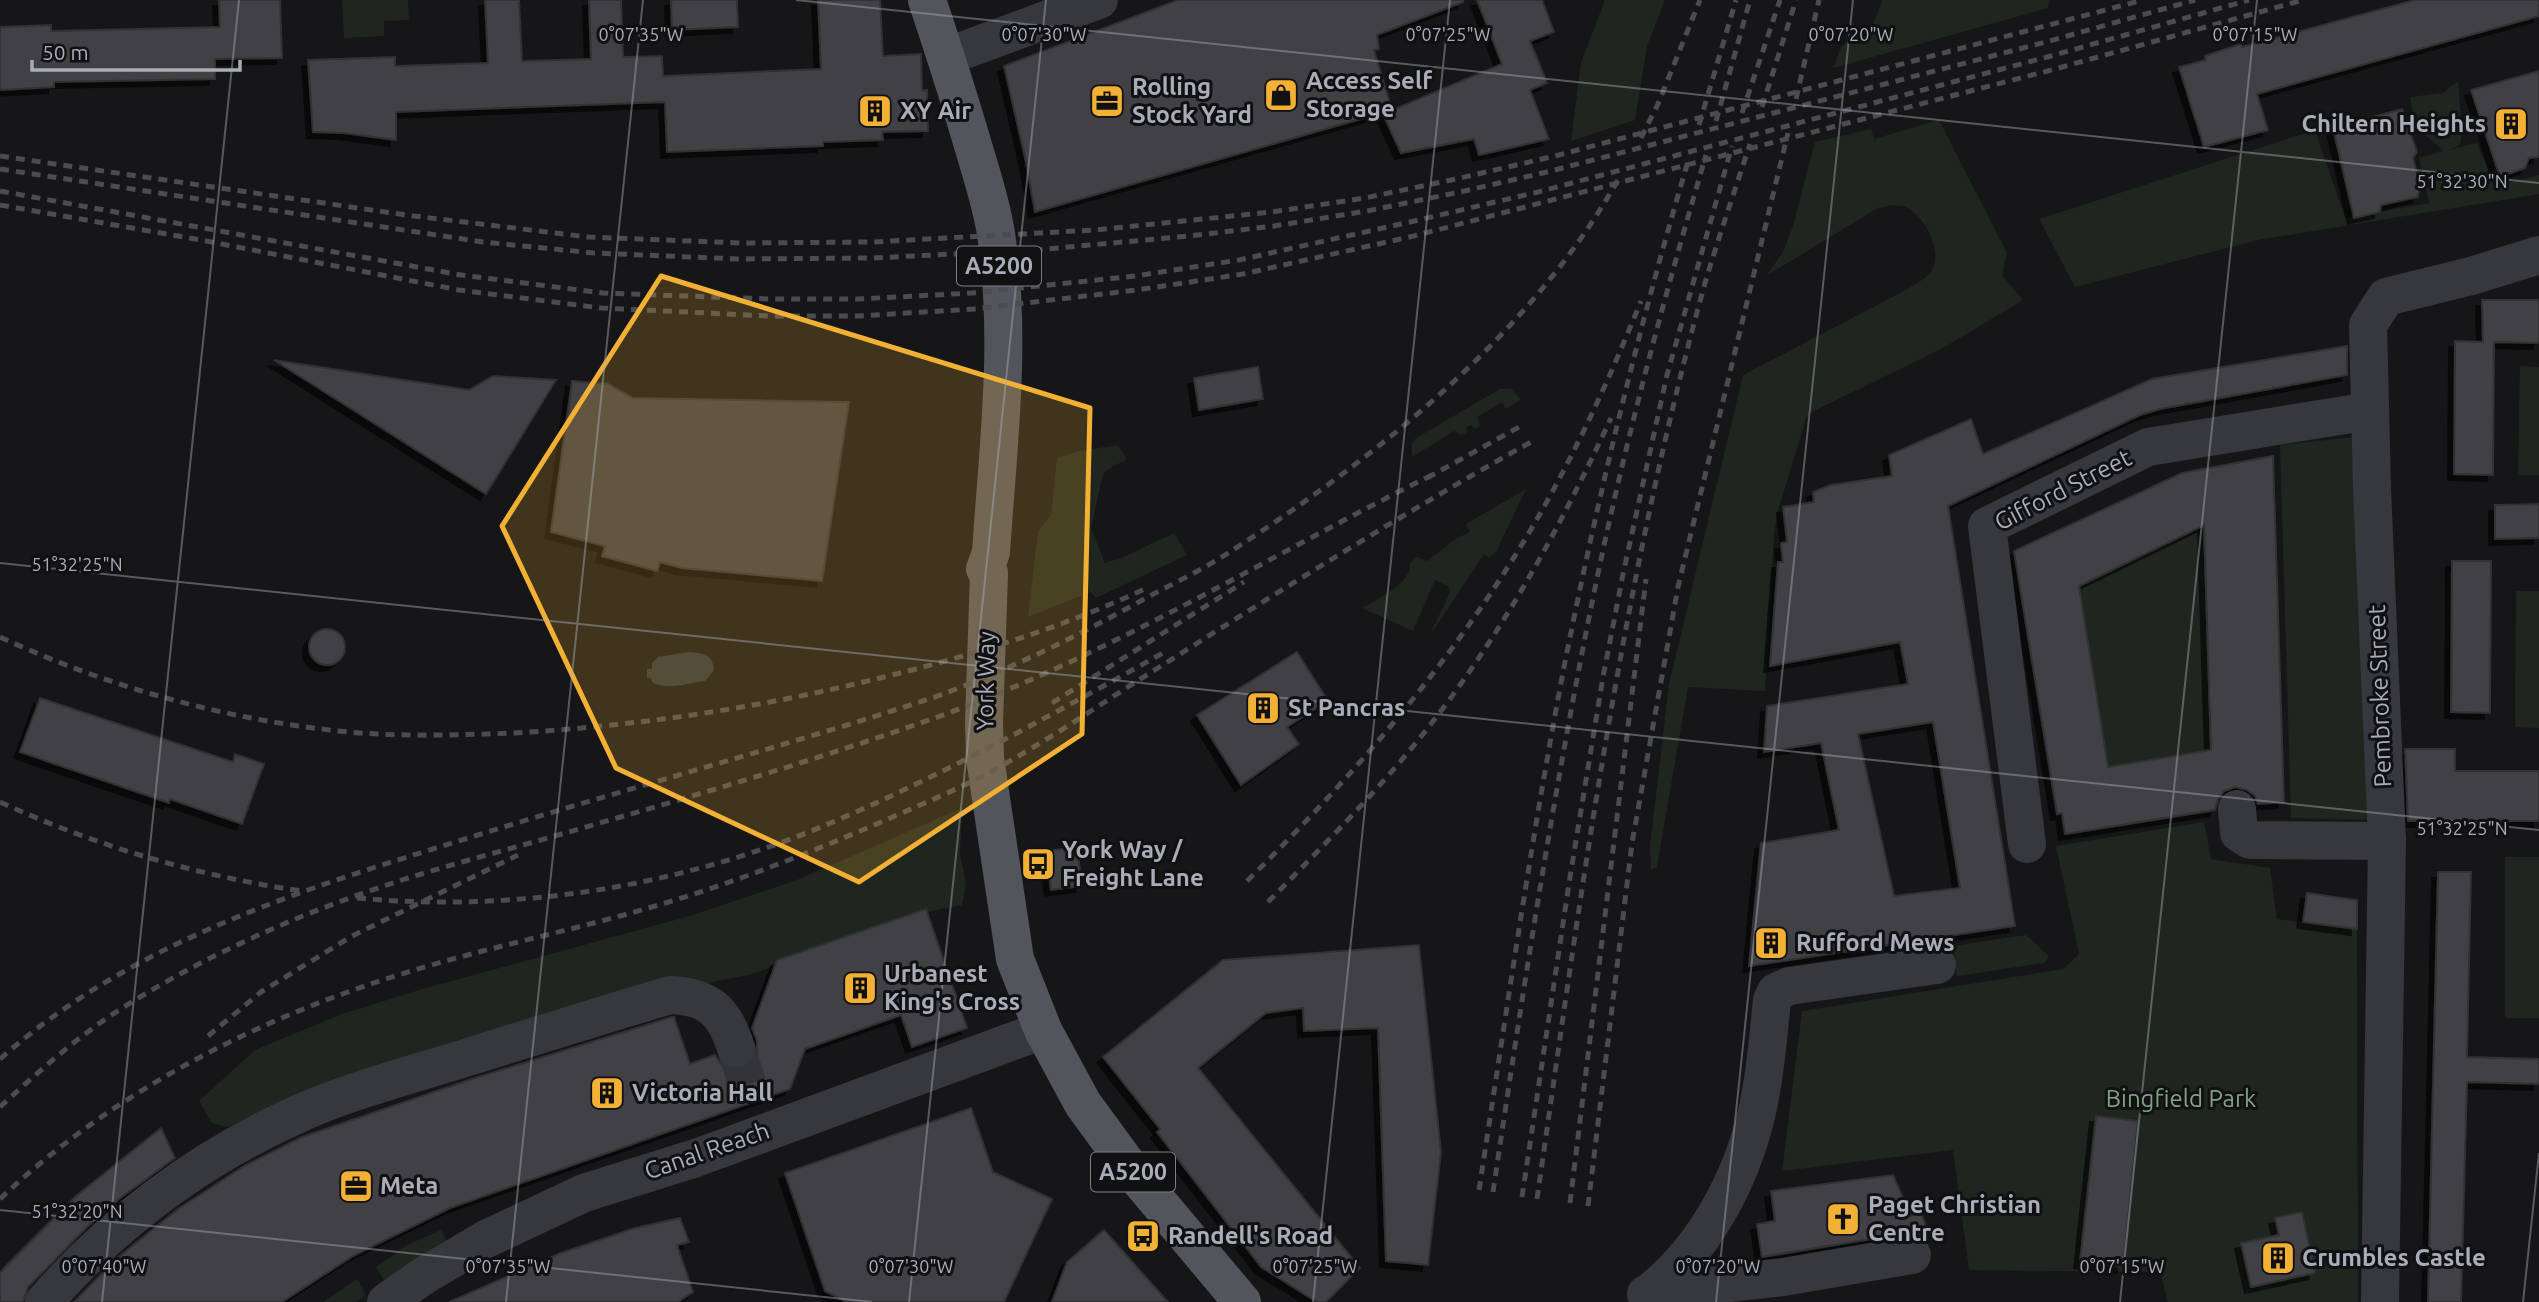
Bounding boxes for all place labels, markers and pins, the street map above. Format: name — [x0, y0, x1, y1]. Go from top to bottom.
place label: Access Self Storage — [1306, 67, 1433, 122]
place label: Rolling Stock Yard — [1132, 73, 1252, 128]
shop icon: Access Self Storage — [1262, 76, 1300, 114]
office icon: Rolling Stock Yard — [1088, 82, 1126, 120]
building icon: XY Air — [856, 92, 894, 130]
place label: XY Air — [900, 97, 971, 124]
building icon: Chiltern Heights — [2492, 105, 2530, 143]
place label: Chiltern Heights — [2302, 110, 2486, 137]
building icon: St Pancras — [1244, 689, 1282, 727]
place label: St Pancras — [1288, 694, 1405, 721]
place label: York Way / Freight Lane — [1062, 836, 1204, 891]
bus stop icon: York Way / Freight Lane — [1019, 845, 1057, 883]
building icon: Rufford Mews — [1752, 924, 1790, 962]
place label: Rufford Mews — [1796, 929, 1955, 956]
place label: Urbanest King's Cross — [884, 960, 1020, 1015]
building icon: Urbanest King's Cross — [841, 969, 879, 1007]
building icon: Victoria Hall — [588, 1074, 626, 1112]
place label: Victoria Hall — [632, 1079, 773, 1106]
office icon: Meta — [337, 1167, 375, 1205]
place label: Meta — [380, 1172, 438, 1199]
place label: Paget Christian Centre — [1868, 1191, 2041, 1246]
church icon: Paget Christian Centre — [1824, 1200, 1862, 1238]
bus stop icon: Randell's Road — [1124, 1217, 1162, 1255]
place label: Randell's Road — [1168, 1222, 1333, 1249]
building icon: Crumbles Castle — [2259, 1239, 2297, 1277]
place label: Crumbles Castle — [2302, 1244, 2486, 1271]

